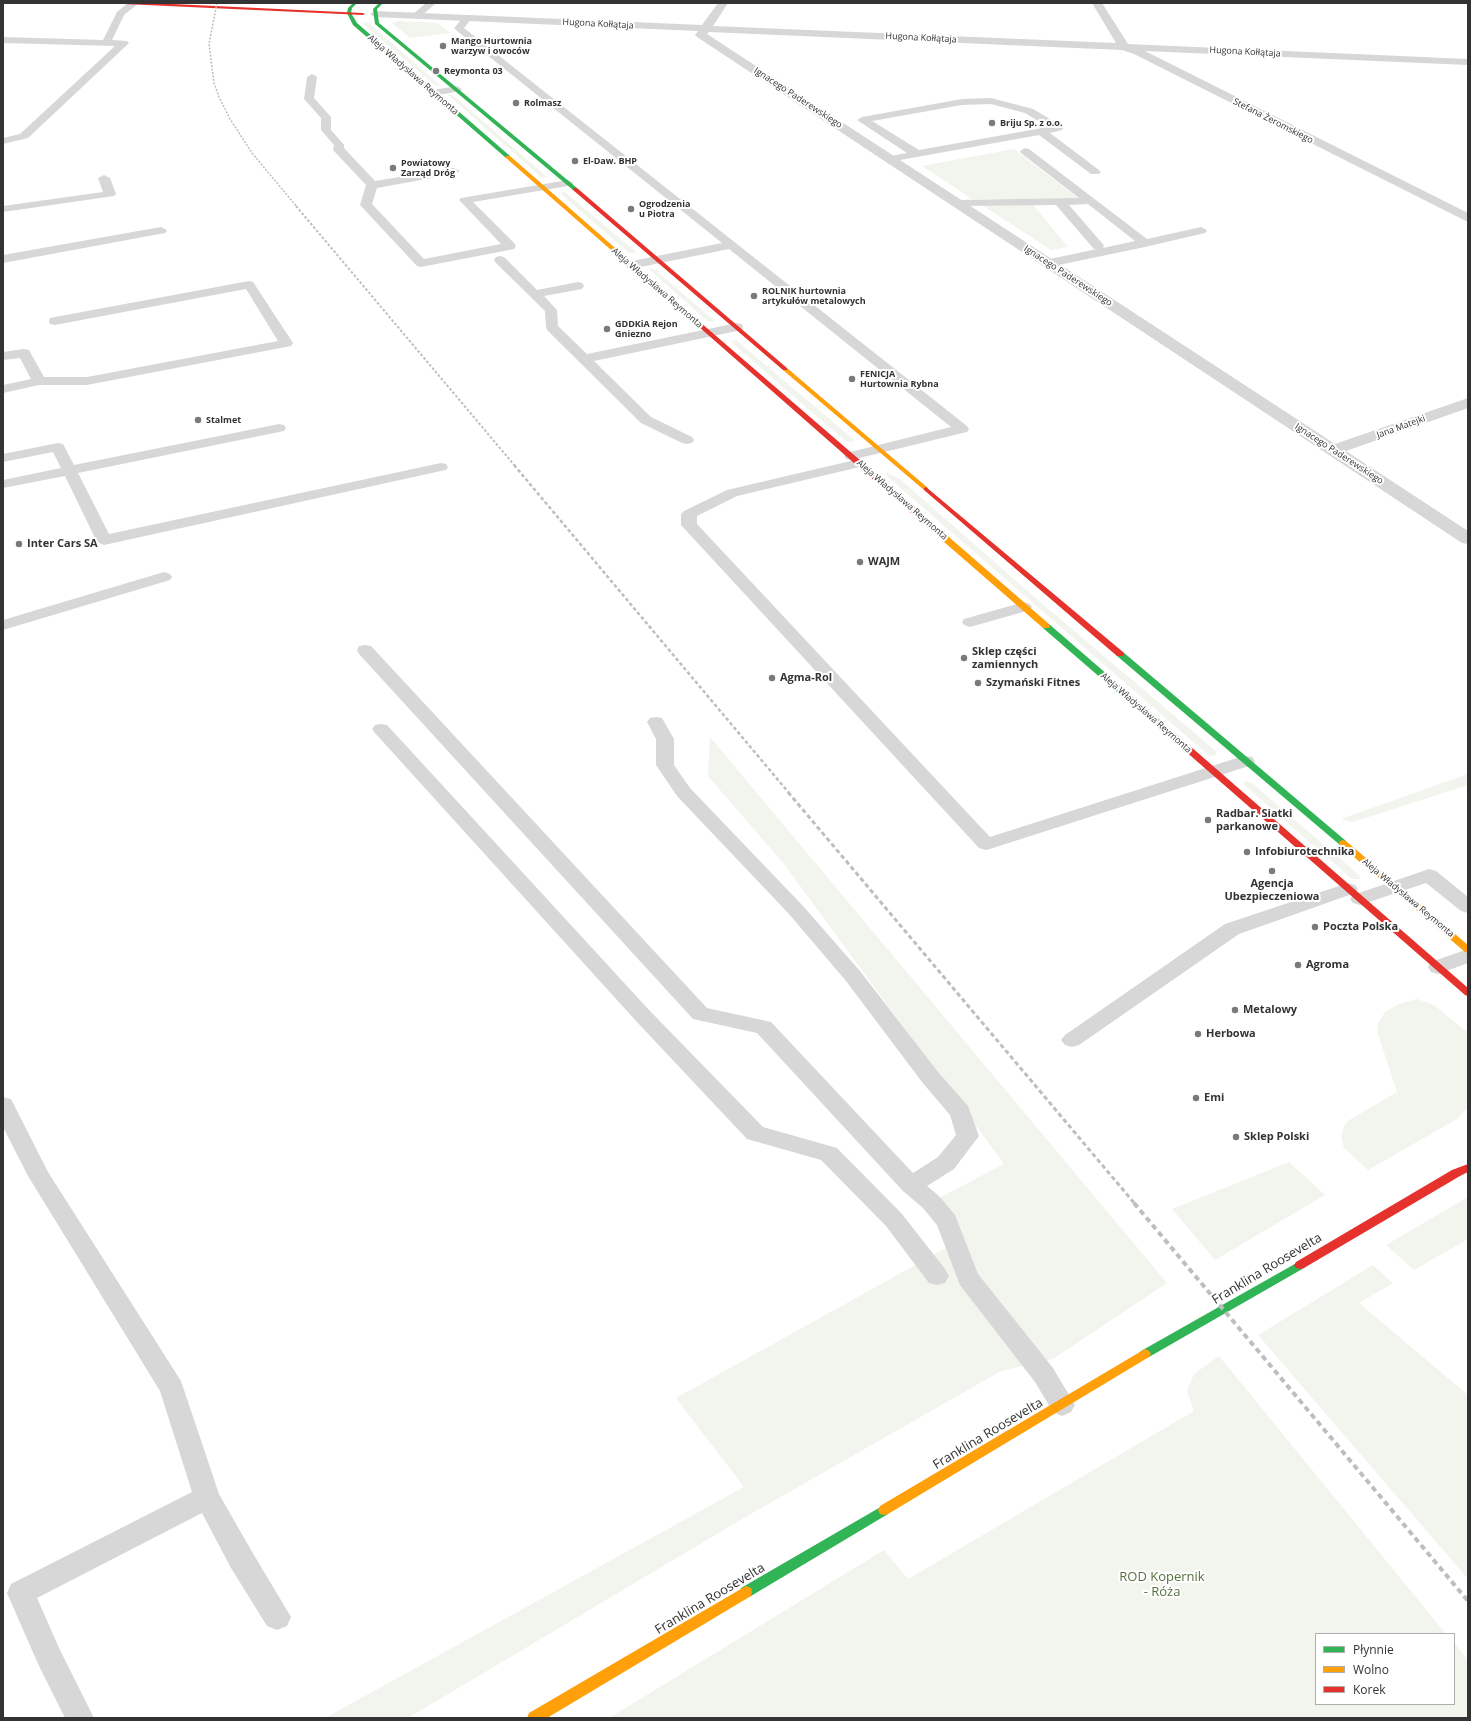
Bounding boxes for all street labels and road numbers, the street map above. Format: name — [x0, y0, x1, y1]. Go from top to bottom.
street label: Hugona Kołłątaja — [562, 17, 634, 31]
street label: Hugona Kołłątaja — [885, 31, 957, 45]
street label: Aleja Władysława Reymonta — [365, 33, 461, 117]
street label: Hugona Kołłątaja — [1209, 45, 1281, 59]
street label: Ignacego Paderewskiego — [752, 65, 844, 131]
street label: Stefana Żeromskiego — [1231, 96, 1315, 146]
street label: Ignacego Paderewskiego — [1022, 243, 1114, 309]
street label: Aleja Władysława Reymonta — [609, 246, 705, 330]
street label: Jana Matejki — [1375, 413, 1427, 441]
street label: Ignacego Paderewskiego — [1293, 421, 1385, 487]
street label: Aleja Władysława Reymonta — [854, 458, 950, 542]
street label: Aleja Władysława Reymonta — [1098, 671, 1194, 755]
street label: Aleja Władysława Reymonta — [1360, 856, 1456, 940]
street label: Franklina Roosevelta — [1209, 1230, 1325, 1308]
street label: Franklina Roosevelta — [930, 1395, 1046, 1473]
street label: Franklina Roosevelta — [652, 1560, 768, 1638]

